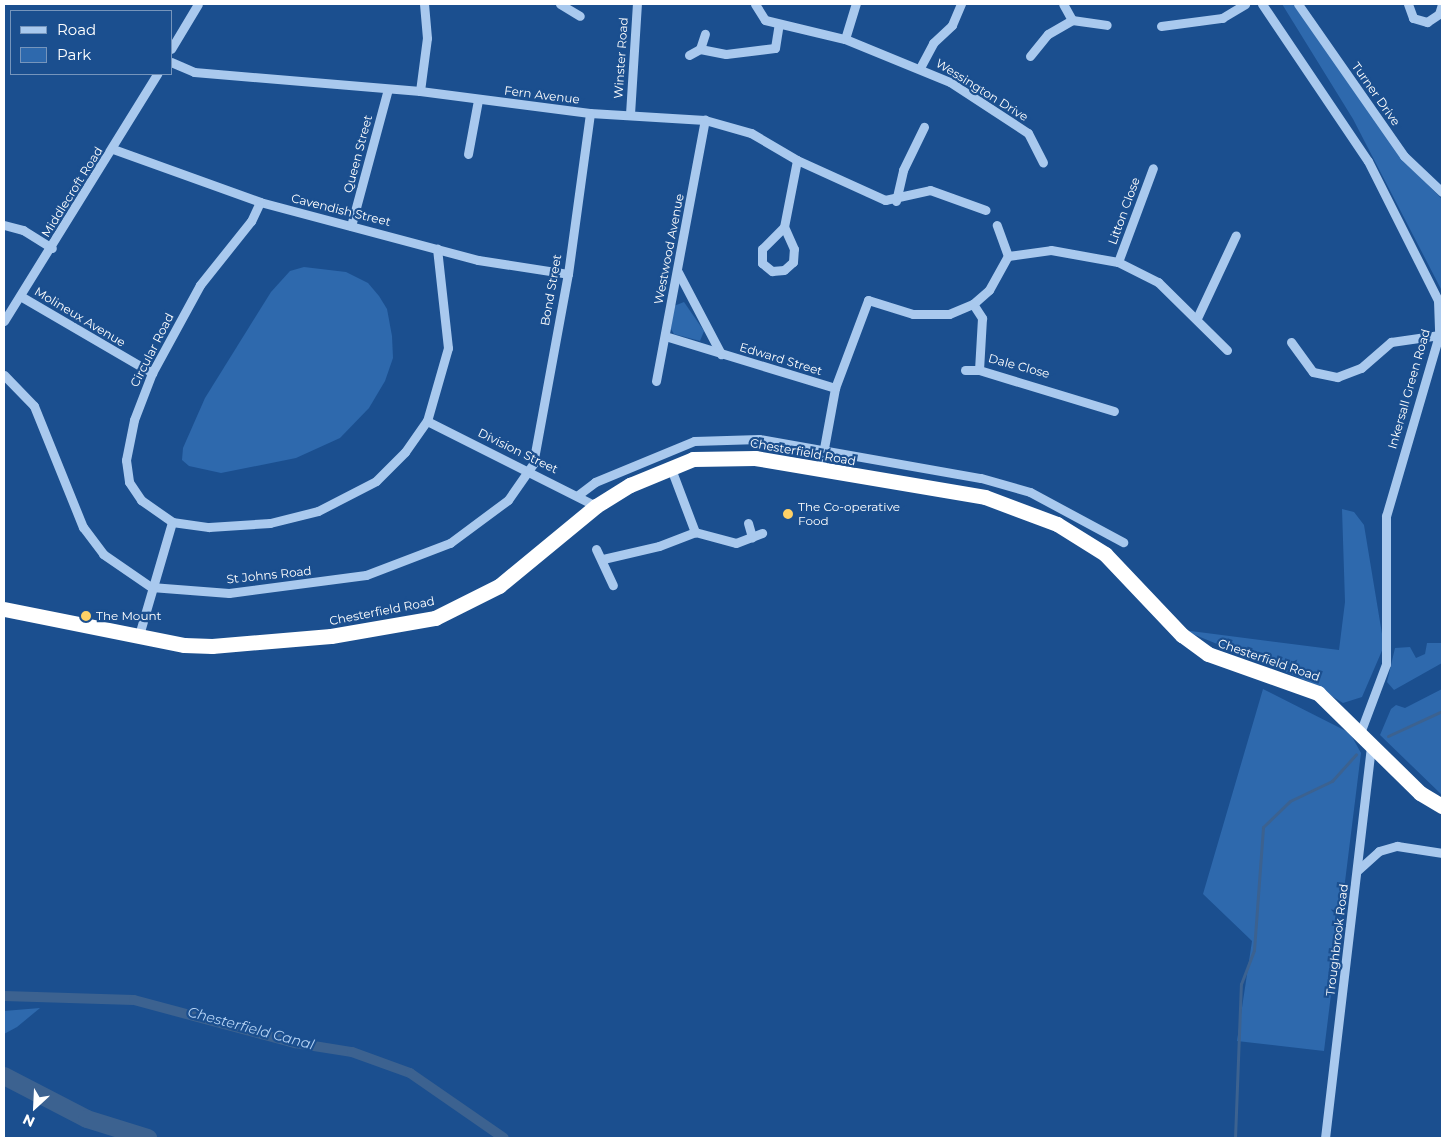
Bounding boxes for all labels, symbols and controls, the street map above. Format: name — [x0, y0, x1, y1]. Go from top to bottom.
legend — [10, 10, 172, 75]
street label: Winster Road — [611, 17, 631, 99]
text: Road — [57, 20, 96, 39]
text: Park — [57, 45, 91, 64]
street label: Wessington Drive — [933, 56, 1031, 124]
street label: Turner Drive — [1349, 59, 1403, 129]
street label: Fern Avenue — [503, 83, 581, 107]
street label: Queen Street — [341, 113, 375, 195]
street label: Middlecroft Road — [38, 144, 106, 240]
street label: Litton Close — [1105, 175, 1143, 247]
street label: Cavendish Street — [290, 191, 392, 229]
street label: Westwood Avenue — [651, 192, 687, 306]
street label: Bond Street — [538, 253, 564, 327]
street label: Molineux Avenue — [32, 284, 128, 350]
street label: Circular Road — [127, 311, 177, 389]
street label: Inkersall Green Road — [1385, 327, 1433, 451]
street label: Edward Street — [738, 340, 824, 378]
street label: Dale Close — [987, 351, 1051, 381]
street label: Division Street — [476, 425, 560, 477]
street label: Chesterfield Road — [749, 436, 857, 468]
place label: The Co-operative Food — [798, 500, 900, 528]
marker: The Co-operative Food — [782, 508, 794, 520]
street label: St Johns Road — [226, 563, 312, 587]
street label: Chesterfield Road — [328, 594, 436, 628]
place label: The Mount — [96, 609, 161, 623]
marker: The Mount — [80, 610, 92, 622]
street label: Chesterfield Road — [1216, 636, 1322, 684]
street label: Troughbrook Road — [1323, 883, 1351, 997]
water label: Chesterfield Canal — [186, 1003, 316, 1053]
north arrow — [10, 1082, 60, 1132]
text: N — [20, 1110, 38, 1131]

